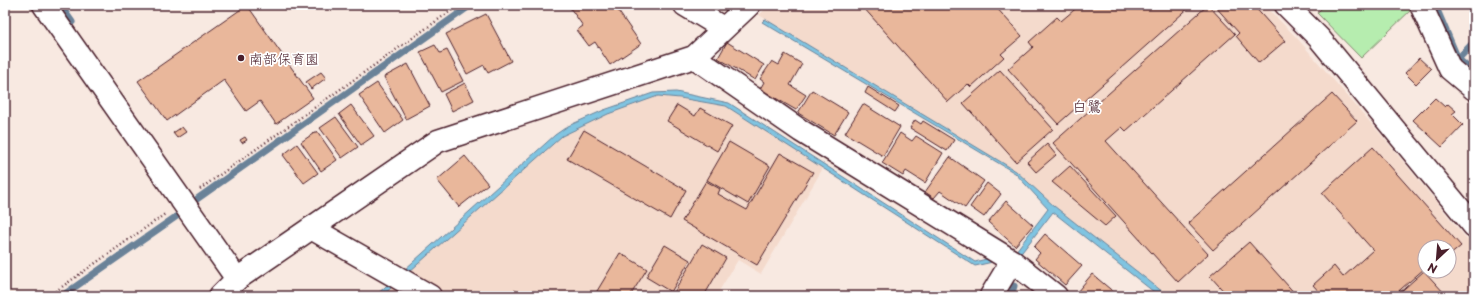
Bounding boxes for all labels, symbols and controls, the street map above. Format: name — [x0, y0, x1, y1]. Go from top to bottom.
place label: 南部保育園 — [249, 48, 319, 69]
marker: 南部保育園 — [236, 53, 246, 63]
district label: 白鷺 — [1072, 94, 1102, 117]
north arrow — [1417, 239, 1457, 279]
text: N — [1424, 259, 1440, 278]

